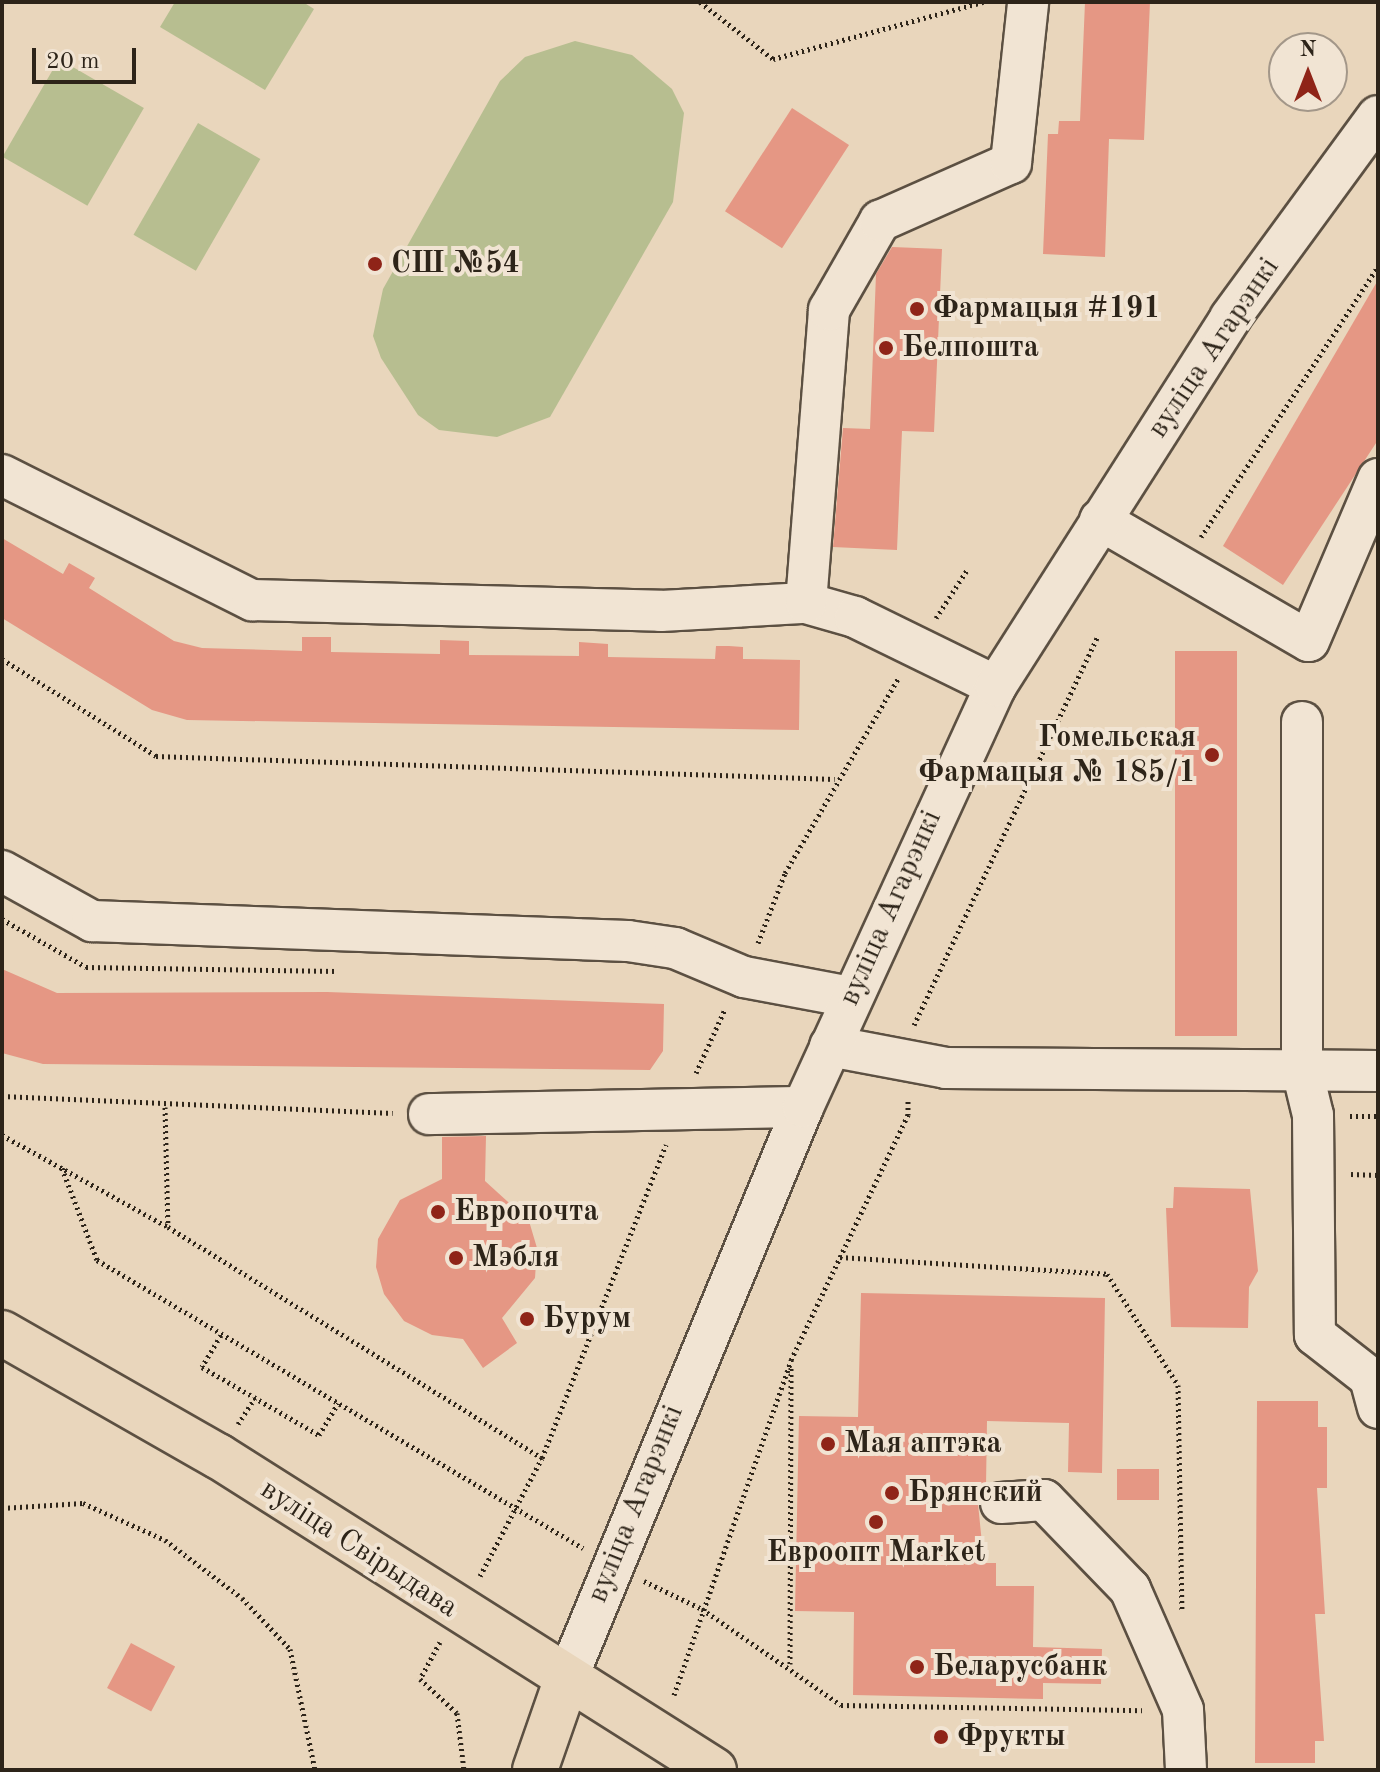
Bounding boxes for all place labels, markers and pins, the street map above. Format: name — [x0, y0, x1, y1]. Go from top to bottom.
place label: СШ №54 — [391, 246, 520, 282]
marker: СШ №54 — [366, 255, 384, 273]
place label: Фармацыя #191 — [933, 291, 1161, 327]
marker: Фармацыя #191 — [908, 300, 926, 318]
place label: Белпошта — [902, 330, 1039, 366]
marker: Белпошта — [877, 339, 895, 357]
place label: Гомельская Фармацыя № 185/1 — [918, 720, 1196, 790]
marker: Гомельская Фармацыя № 185/1 — [1203, 746, 1221, 764]
place label: Европочта — [454, 1194, 599, 1230]
marker: Европочта — [429, 1203, 447, 1221]
place label: Мэбля — [472, 1240, 559, 1276]
marker: Мэбля — [447, 1249, 465, 1267]
place label: Бурум — [543, 1301, 631, 1337]
marker: Бурум — [518, 1310, 536, 1328]
place label: Мая аптэка — [844, 1426, 1002, 1462]
marker: Мая аптэка — [819, 1435, 837, 1453]
place label: Брянский — [908, 1475, 1043, 1511]
marker: Брянский — [883, 1484, 901, 1502]
marker: Евроопт Market — [867, 1513, 885, 1531]
place label: Евроопт Market — [767, 1535, 985, 1571]
place label: Беларусбанк — [933, 1649, 1107, 1685]
marker: Беларусбанк — [908, 1658, 926, 1676]
place label: Фрукты — [957, 1719, 1065, 1755]
marker: Фрукты — [932, 1728, 950, 1746]

